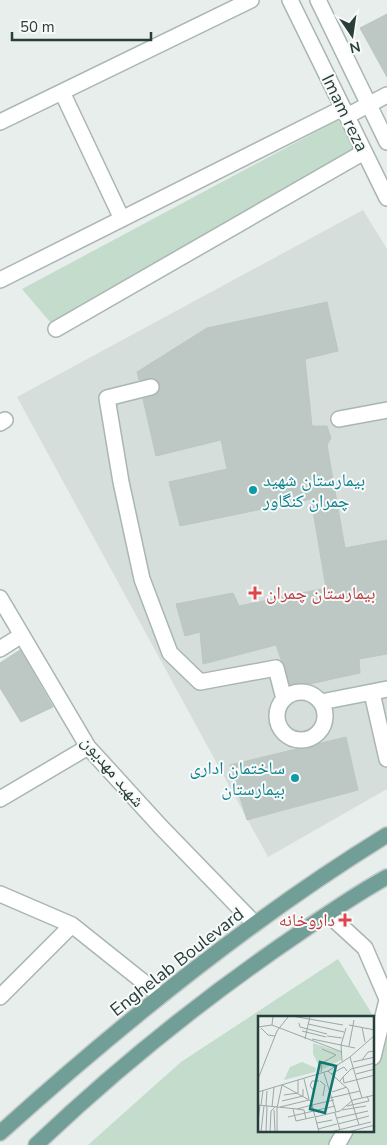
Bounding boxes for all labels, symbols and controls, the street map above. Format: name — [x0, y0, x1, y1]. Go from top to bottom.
scale bar — [12, 10, 151, 42]
north arrow — [327, 10, 377, 60]
text: 50 m — [20, 17, 55, 37]
text: N — [348, 37, 362, 58]
street label: Imam reza — [316, 70, 374, 156]
place label: بیمارستان شهید چمران کنگاور — [262, 468, 365, 513]
marker: بیمارستان شهید چمران کنگاور — [247, 484, 259, 496]
place label: بیمارستان چمران — [266, 581, 375, 605]
marker: بیمارستان چمران — [248, 586, 262, 600]
street label: شهید مهدیون — [76, 730, 150, 812]
place label: ساختمان اداری بیمارستان — [189, 756, 285, 801]
marker: ساختمان اداری بیمارستان — [289, 772, 301, 784]
street label: Enghelab Boulevard — [105, 902, 249, 1022]
place label: داروخانه — [279, 908, 335, 932]
marker: داروخانه — [339, 914, 351, 926]
inset map — [258, 1016, 374, 1132]

